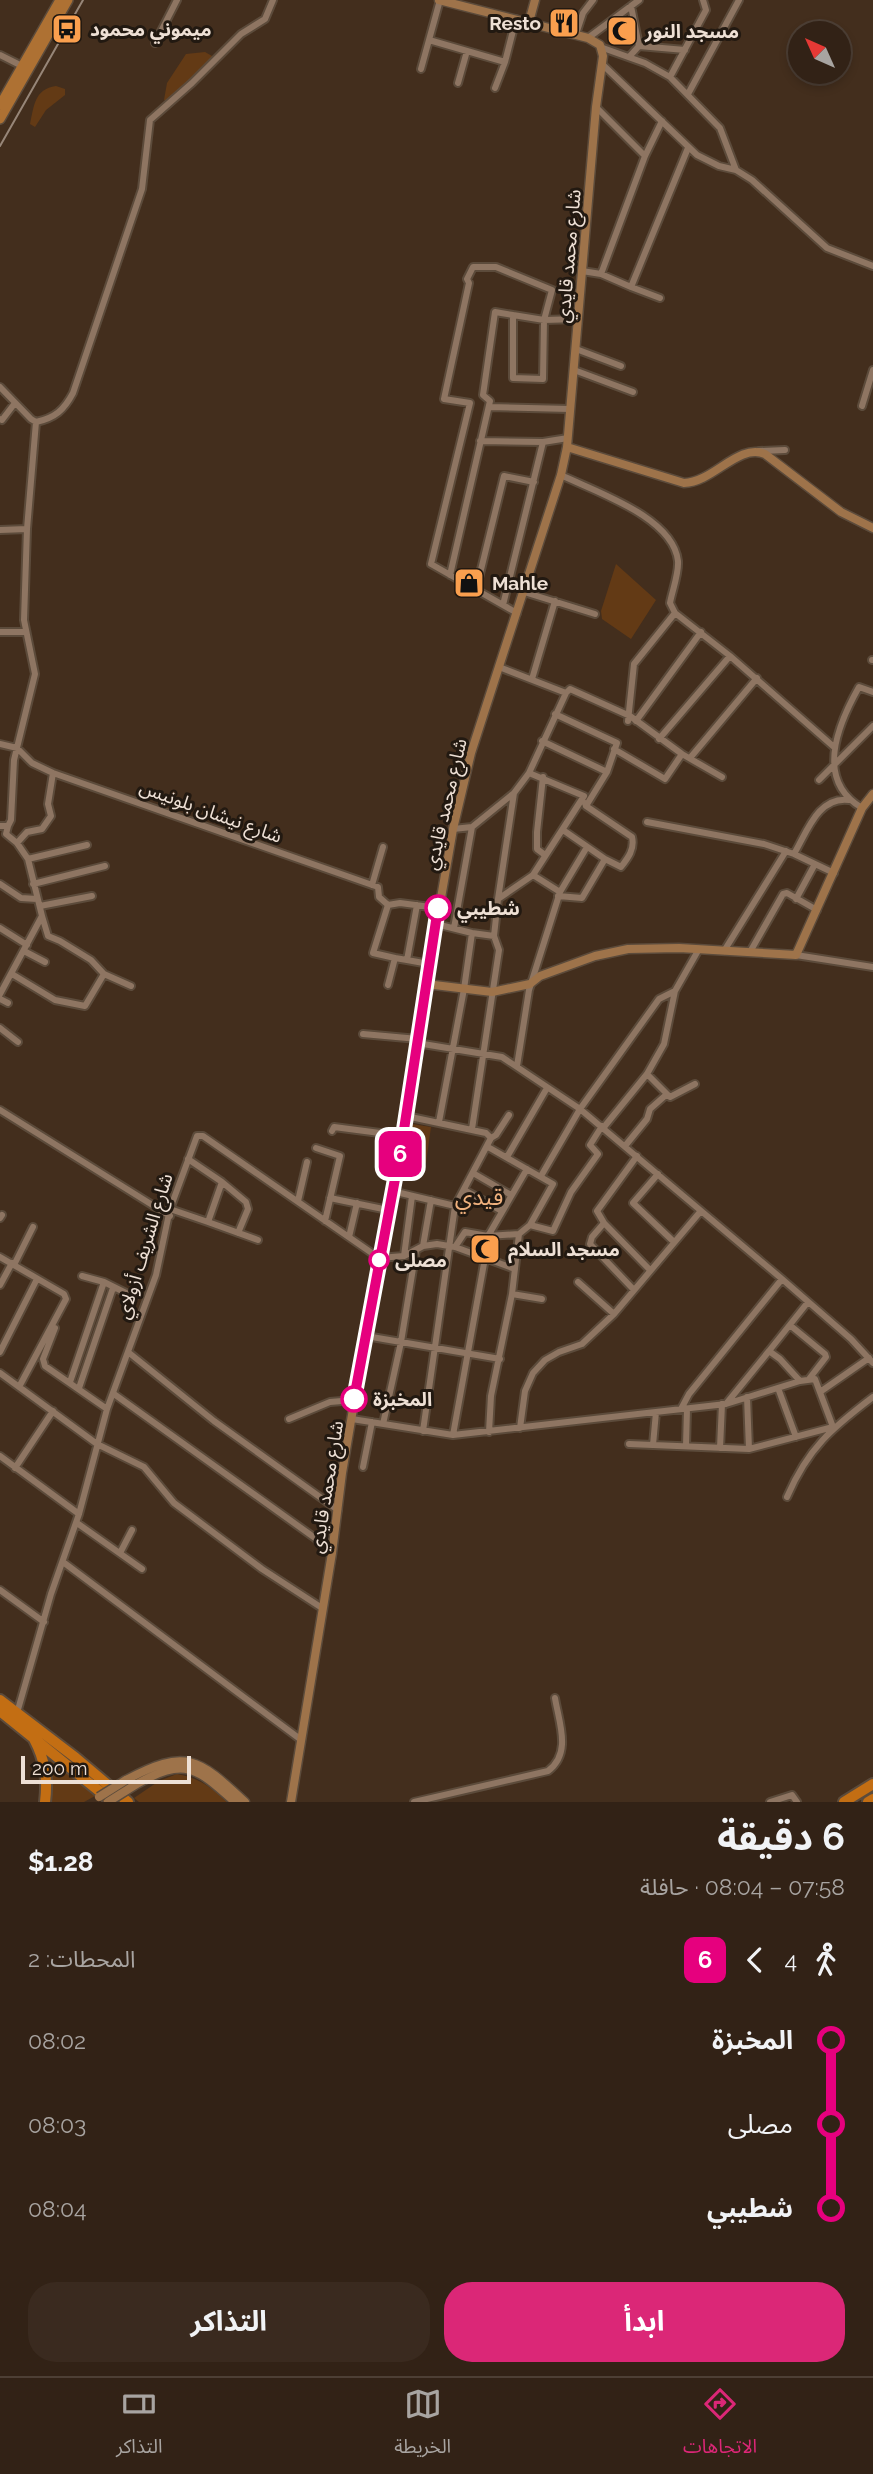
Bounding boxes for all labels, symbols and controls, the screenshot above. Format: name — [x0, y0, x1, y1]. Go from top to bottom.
restaurant icon: Resto — [547, 6, 581, 40]
bus stop icon: ميموني محمود — [50, 12, 84, 46]
place label: Resto — [489, 12, 541, 34]
mosque icon: مسجد النور — [605, 14, 639, 48]
place label: ميموني محمود — [90, 18, 212, 44]
place label: مسجد النور — [644, 20, 739, 43]
north arrow — [788, 21, 850, 84]
map controls — [788, 21, 851, 84]
street label: شارع محمد قايدي — [551, 188, 589, 324]
shop icon: Mahle — [452, 566, 486, 600]
place label: Mahle — [492, 572, 548, 594]
street label: شارع محمد قايدي — [419, 736, 475, 873]
street label: شارع نيشان بلونيس — [136, 775, 285, 850]
marker: شطيبي — [425, 895, 451, 921]
place label: شطيبي — [457, 897, 520, 923]
line badge: 6 — [377, 1131, 423, 1177]
text: 6 — [393, 1139, 407, 1168]
street label: شارع الشريف أزولاي — [111, 1170, 181, 1323]
district label: قيدي — [455, 1183, 503, 1214]
mosque icon: مسجد السلام — [468, 1232, 502, 1266]
place label: مسجد السلام — [508, 1238, 620, 1264]
place label: مصلى — [395, 1249, 447, 1271]
marker: مصلى — [369, 1250, 389, 1270]
marker: المخبزة — [341, 1386, 367, 1412]
place label: المخبزة — [373, 1388, 432, 1411]
street label: شارع محمد قايدي — [305, 1419, 352, 1556]
scale bar — [21, 1753, 191, 1785]
text: 200 m — [32, 1757, 87, 1779]
text: 6 دقيقة — [717, 1814, 845, 1859]
text: $1.28 — [28, 1847, 94, 1877]
text: 07:58 – 08:04 · حافلة — [640, 1873, 845, 1900]
icon: back — [736, 1941, 774, 1979]
icon: walk — [807, 1941, 845, 1979]
text: المحطات: 2 — [28, 1945, 135, 1972]
text: 6 — [698, 1945, 712, 1974]
text: 4 — [784, 1946, 797, 1973]
text: المخبزة — [712, 2025, 793, 2055]
text: 08:02 — [28, 2027, 86, 2054]
text: مصلى — [728, 2109, 793, 2139]
text: 08:03 — [28, 2111, 86, 2138]
text: شطيبي — [707, 2193, 793, 2223]
text: 08:04 — [28, 2195, 87, 2222]
button: التذاكر — [28, 2282, 430, 2362]
button: ابدأ — [444, 2282, 845, 2362]
tab: التذاكر — [116, 2385, 162, 2467]
tab: الخريطة — [394, 2385, 451, 2467]
tab: الاتجاهات — [683, 2385, 757, 2467]

